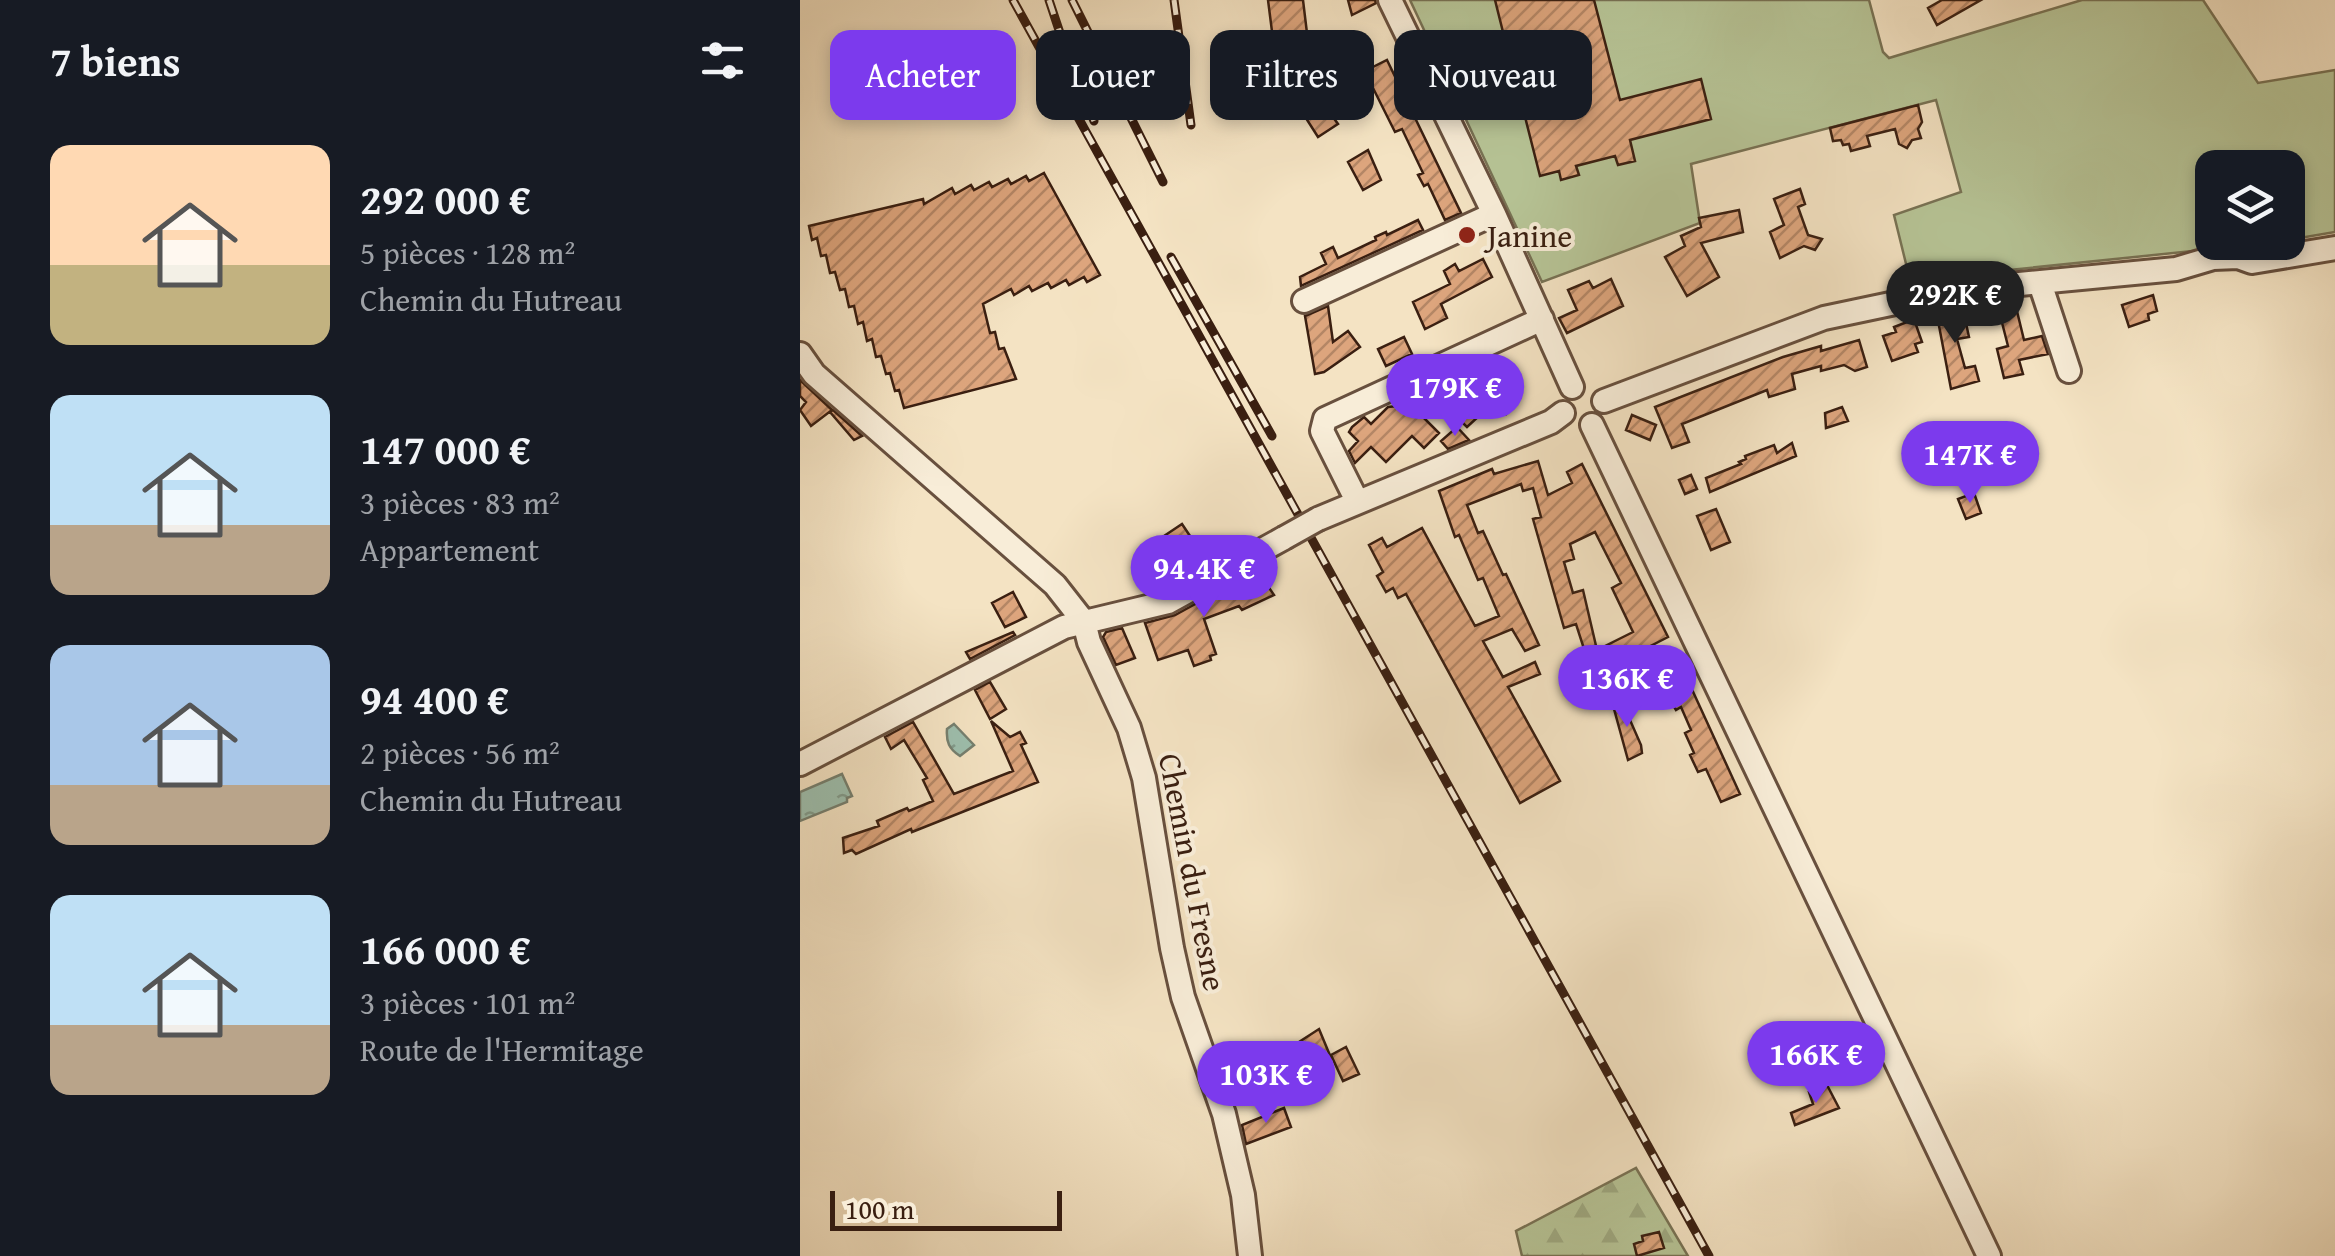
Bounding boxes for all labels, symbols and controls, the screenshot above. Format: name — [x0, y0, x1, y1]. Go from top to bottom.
text: 7 biens — [50, 30, 181, 91]
chip: Acheter — [830, 30, 1016, 120]
chip: Louer — [1036, 30, 1190, 120]
chip: Filtres — [1210, 30, 1374, 120]
chip: Nouveau — [1394, 30, 1592, 120]
icon: filters — [695, 33, 750, 88]
map controls — [2195, 150, 2305, 260]
button: layers — [2195, 150, 2305, 260]
text: 292 000 € — [360, 168, 531, 229]
icon: home — [130, 185, 250, 305]
place label: Janine — [1483, 212, 1572, 259]
marker: Janine — [1456, 224, 1478, 246]
text: 5 pièces · 128 m² — [360, 229, 575, 276]
pin: 292K € — [1874, 261, 2036, 346]
text: 292K € — [1908, 270, 2002, 317]
text: Chemin du Hutreau — [360, 276, 622, 323]
pin: 179K € — [1374, 354, 1536, 439]
text: 179K € — [1408, 363, 1502, 410]
text: 147 000 € — [360, 418, 531, 479]
pin: 147K € — [1889, 421, 2051, 506]
text: 147K € — [1923, 430, 2017, 477]
icon: home — [130, 435, 250, 555]
text: 3 pièces · 83 m² — [360, 479, 560, 526]
text: Appartement — [360, 526, 539, 573]
pin: 94.4K € — [1112, 535, 1296, 620]
text: 94.4K € — [1153, 544, 1255, 591]
pin: 136K € — [1546, 645, 1708, 730]
text: 136K € — [1580, 654, 1674, 701]
text: 94 400 € — [360, 668, 509, 729]
icon: home — [130, 685, 250, 805]
text: 2 pièces · 56 m² — [360, 729, 560, 776]
street label: Chemin du Fresne — [1147, 749, 1239, 995]
text: Chemin du Hutreau — [360, 776, 622, 823]
text: 166 000 € — [360, 918, 531, 979]
icon: home — [130, 935, 250, 1055]
text: 3 pièces · 101 m² — [360, 979, 575, 1026]
pin: 166K € — [1735, 1021, 1897, 1106]
text: Route de l'Hermitage — [360, 1026, 644, 1073]
text: 166K € — [1769, 1030, 1863, 1077]
pin: 103K € — [1185, 1041, 1347, 1126]
text: 103K € — [1219, 1050, 1313, 1097]
scale bar — [830, 1186, 1062, 1230]
text: 100 m — [845, 1188, 914, 1229]

